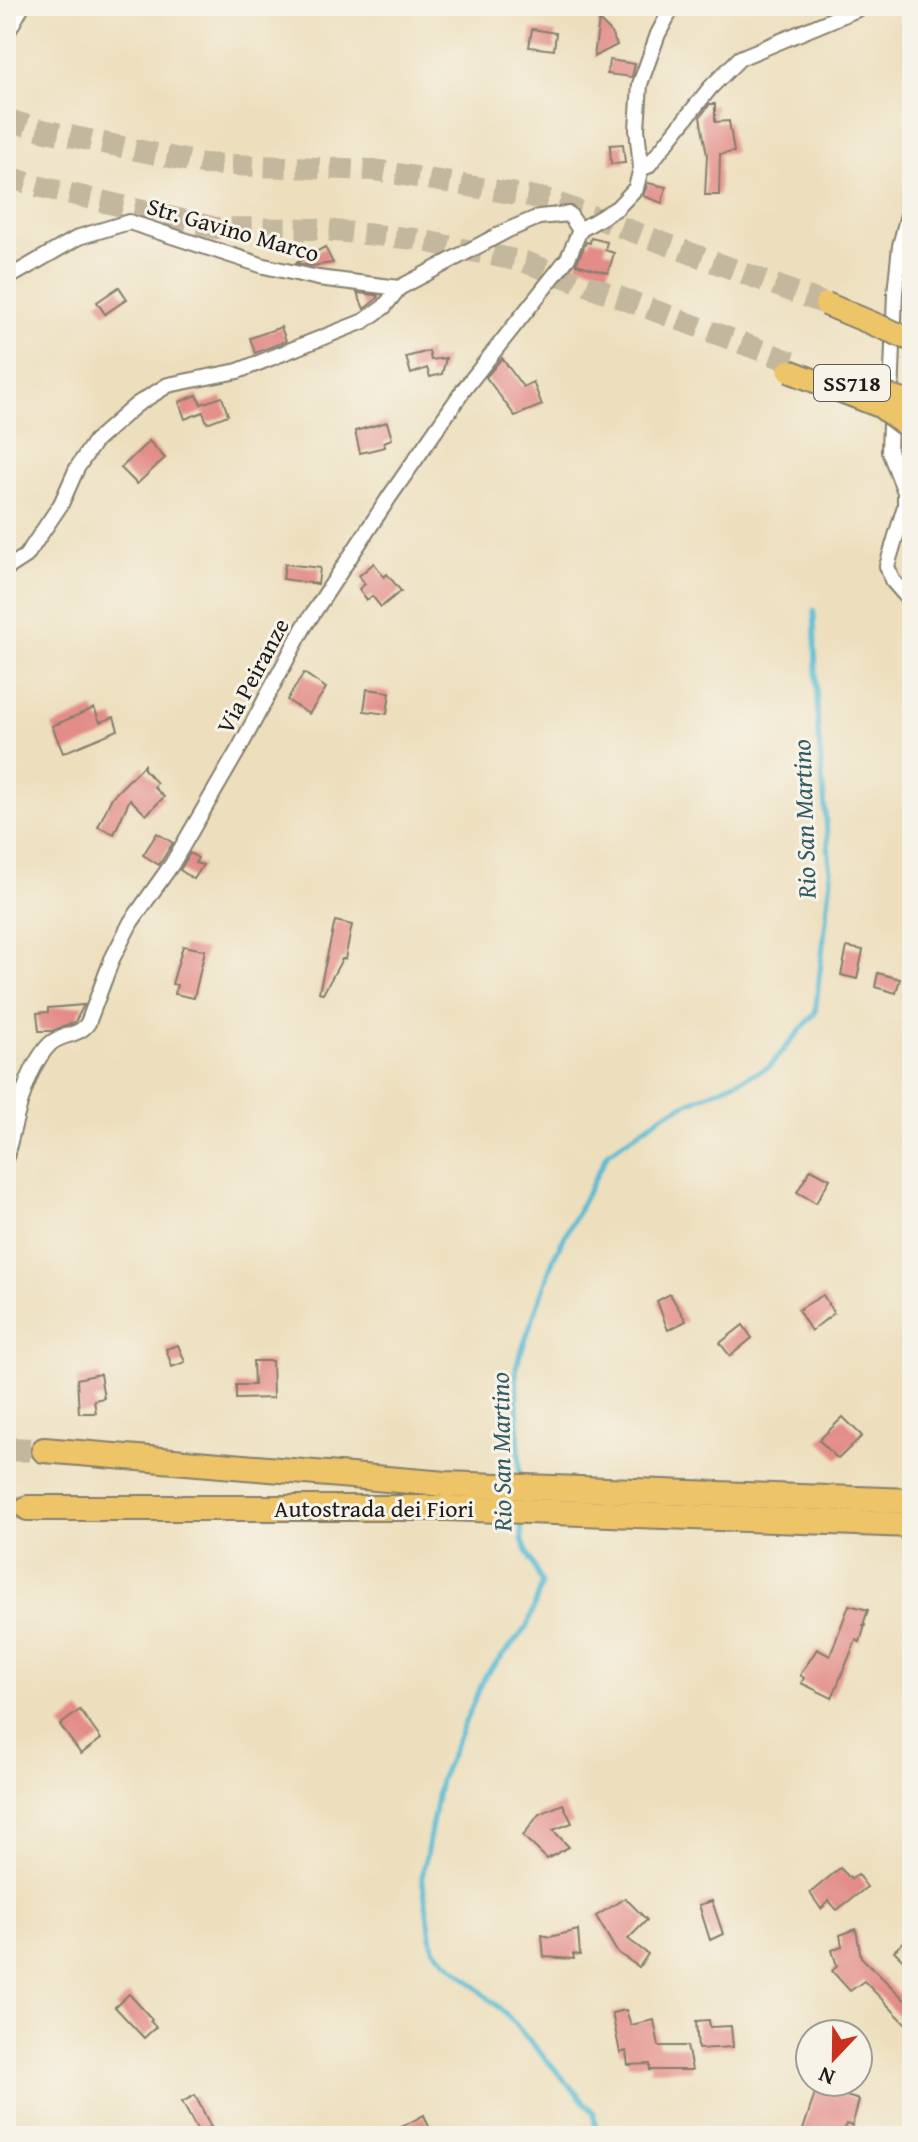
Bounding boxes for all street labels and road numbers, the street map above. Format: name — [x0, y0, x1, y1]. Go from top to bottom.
street label: Str. Gavino Marco — [143, 188, 323, 271]
road number: SS718 — [814, 365, 890, 401]
street label: Via Peiranze — [207, 612, 298, 740]
street label: Autostrada dei Fiori — [274, 1491, 474, 1526]

